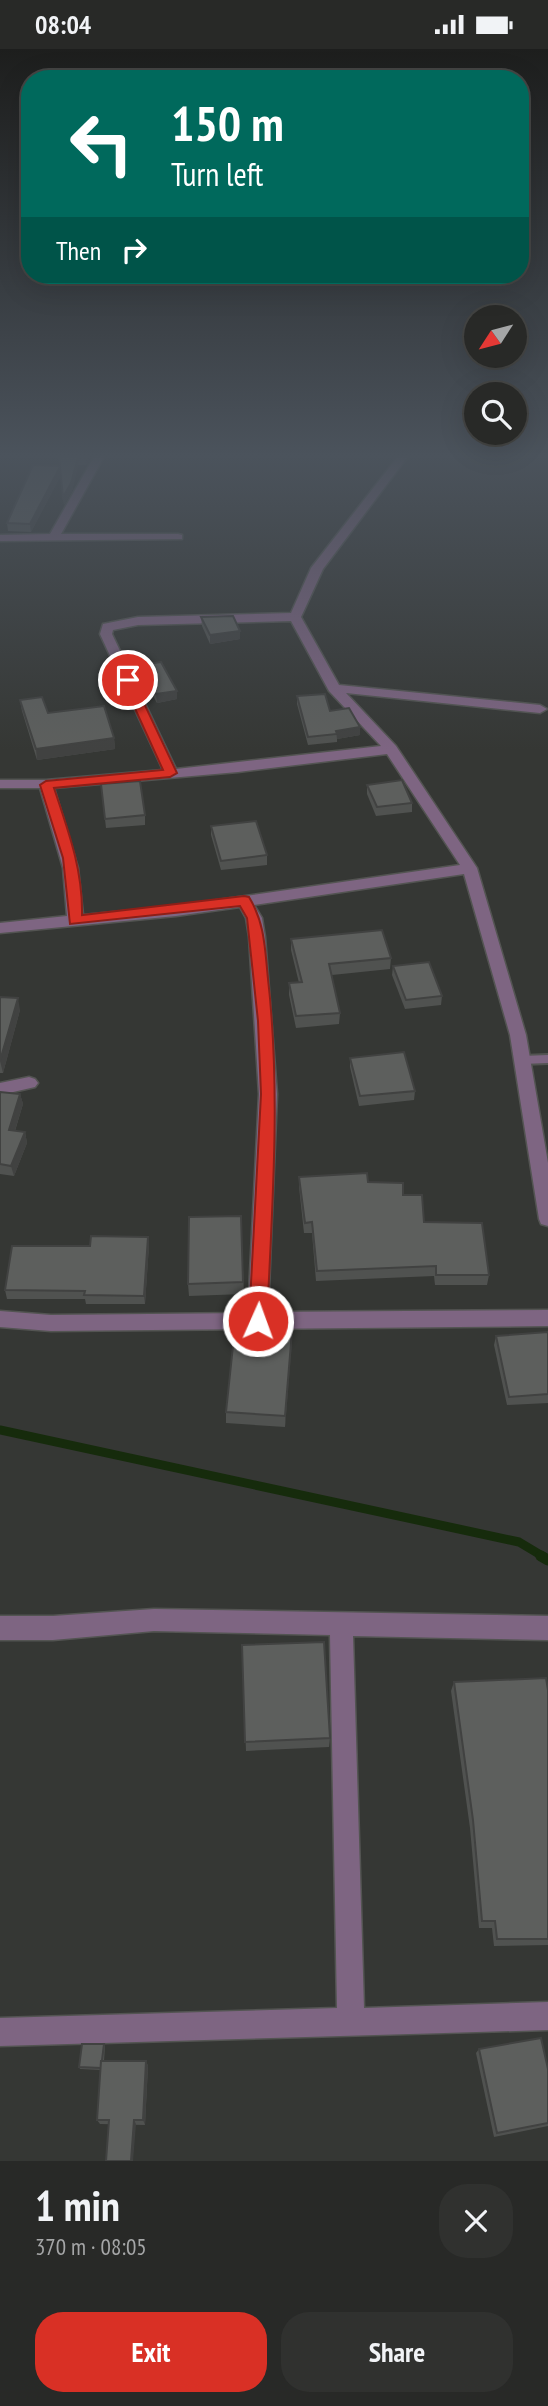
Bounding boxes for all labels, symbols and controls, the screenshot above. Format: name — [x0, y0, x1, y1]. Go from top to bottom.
text: 08:04 — [35, 8, 91, 41]
text: 150 m — [171, 91, 284, 155]
icon: left — [56, 98, 147, 189]
text: Turn left — [171, 153, 263, 195]
icon: right — [115, 231, 153, 269]
text: Then — [56, 234, 101, 267]
north arrow — [464, 305, 527, 367]
map controls — [464, 305, 527, 445]
button: search — [464, 382, 527, 445]
pin — [98, 650, 158, 710]
icon: arrive — [109, 661, 147, 699]
position arrow — [221, 1284, 295, 1358]
text: 1 min — [35, 2178, 120, 2233]
button: close — [439, 2184, 513, 2258]
text: 370 m · 08:05 — [35, 2232, 147, 2261]
button: Exit — [35, 2312, 267, 2392]
button: Share — [281, 2312, 513, 2392]

